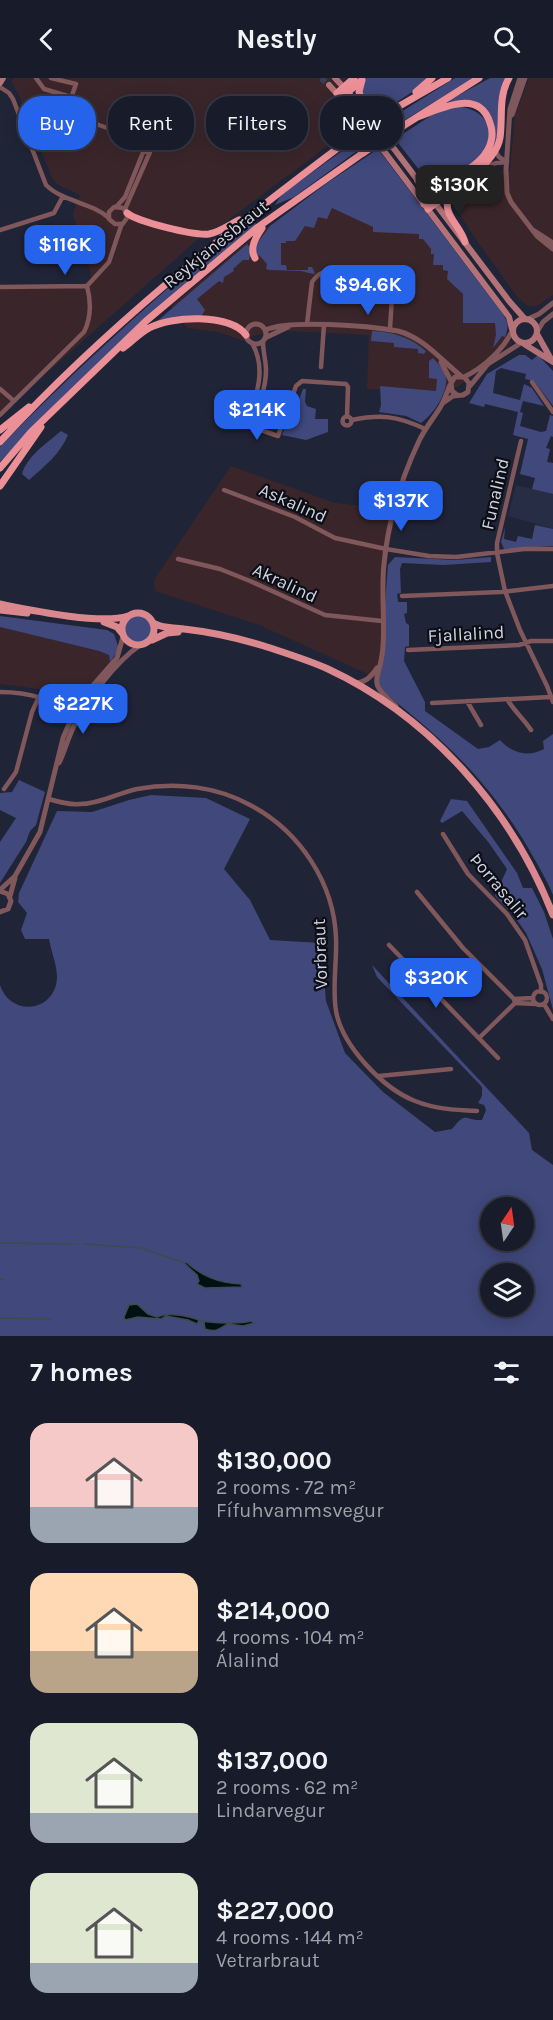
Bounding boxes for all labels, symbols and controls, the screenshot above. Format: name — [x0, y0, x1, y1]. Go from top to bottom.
icon: back — [30, 23, 63, 56]
text: Nestly — [236, 23, 317, 55]
icon: search — [490, 23, 523, 56]
chip: Buy — [18, 96, 96, 150]
chip: Rent — [108, 96, 194, 150]
chip: Filters — [206, 96, 308, 150]
chip: New — [320, 96, 403, 150]
pin: $130K — [417, 165, 501, 216]
text: $130K — [429, 173, 489, 196]
street label: Reykjanesbraut — [159, 195, 273, 293]
pin: $116K — [23, 225, 107, 276]
text: $116K — [38, 233, 92, 256]
pin: $94.6K — [319, 265, 417, 316]
text: $94.6K — [334, 273, 402, 296]
pin: $214K — [215, 390, 299, 441]
text: $214K — [228, 398, 286, 421]
street label: Funalind — [476, 456, 514, 532]
street label: Askalind — [256, 478, 330, 528]
pin: $137K — [359, 481, 443, 532]
text: $137K — [373, 489, 429, 512]
street label: Akralind — [249, 558, 321, 608]
street label: Fjallalind — [427, 621, 505, 647]
pin: $227K — [41, 684, 125, 735]
text: $227K — [52, 692, 114, 715]
street label: Þorrasalir — [465, 849, 533, 924]
street label: Vorbraut — [308, 918, 332, 990]
pin: $320K — [394, 958, 478, 1009]
text: $320K — [404, 966, 468, 989]
north arrow — [480, 1197, 534, 1251]
map controls — [480, 1197, 534, 1317]
button: layers — [480, 1263, 534, 1317]
icon: filters — [490, 1356, 523, 1389]
text: 7 homes — [30, 1357, 133, 1388]
text: $130,000 — [216, 1445, 332, 1476]
icon: home — [78, 1447, 150, 1519]
text: 2 rooms · 72 m² — [216, 1476, 356, 1499]
text: Fífuhvammsvegur — [216, 1499, 383, 1522]
text: $214,000 — [216, 1595, 330, 1626]
icon: home — [78, 1597, 150, 1669]
text: 4 rooms · 104 m² — [216, 1626, 364, 1649]
text: Álalind — [216, 1649, 280, 1672]
text: $137,000 — [216, 1745, 328, 1776]
icon: home — [78, 1747, 150, 1819]
text: 2 rooms · 62 m² — [216, 1776, 358, 1799]
text: Lindarvegur — [216, 1799, 324, 1822]
text: $227,000 — [216, 1895, 334, 1926]
icon: home — [78, 1897, 150, 1969]
text: 4 rooms · 144 m² — [216, 1926, 364, 1949]
text: Vetrarbraut — [216, 1949, 320, 1972]

